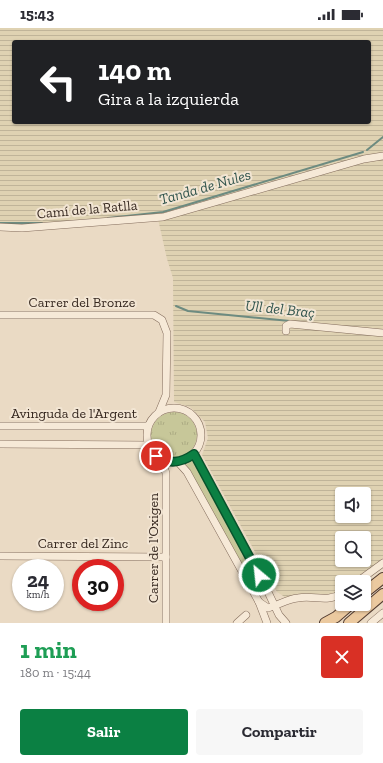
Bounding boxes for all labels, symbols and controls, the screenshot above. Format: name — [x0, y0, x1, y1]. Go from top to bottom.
text: 15:43 — [20, 5, 54, 23]
text: 140 m — [98, 54, 171, 87]
icon: left — [32, 56, 84, 108]
text: Gira a la izquierda — [98, 88, 239, 110]
water label: Tanda de Nules — [157, 165, 253, 209]
street label: Camí de la Ratlla — [36, 197, 138, 222]
street label: Carrer del Bronze — [29, 294, 136, 311]
water label: Ull del Braç — [244, 296, 316, 322]
street label: Avinguda de l'Argent — [11, 405, 138, 422]
pin — [139, 439, 173, 473]
icon: arrive — [145, 445, 167, 467]
map controls — [335, 487, 371, 611]
button: sound — [335, 487, 371, 523]
street label: Carrer de l'Oxigen — [145, 493, 162, 603]
button: search — [335, 531, 371, 567]
street label: Carrer del Zinc — [38, 535, 128, 552]
position arrow — [238, 554, 280, 596]
speed limit sign: 30 — [72, 559, 124, 611]
text: 24 — [27, 568, 49, 592]
button: layers — [335, 575, 371, 611]
text: km/h — [27, 589, 49, 601]
text: 1 min — [20, 635, 77, 664]
button: close — [321, 636, 363, 678]
text: 180 m · 15:44 — [20, 665, 91, 680]
button: Salir — [20, 709, 188, 755]
button: Compartir — [196, 709, 363, 755]

